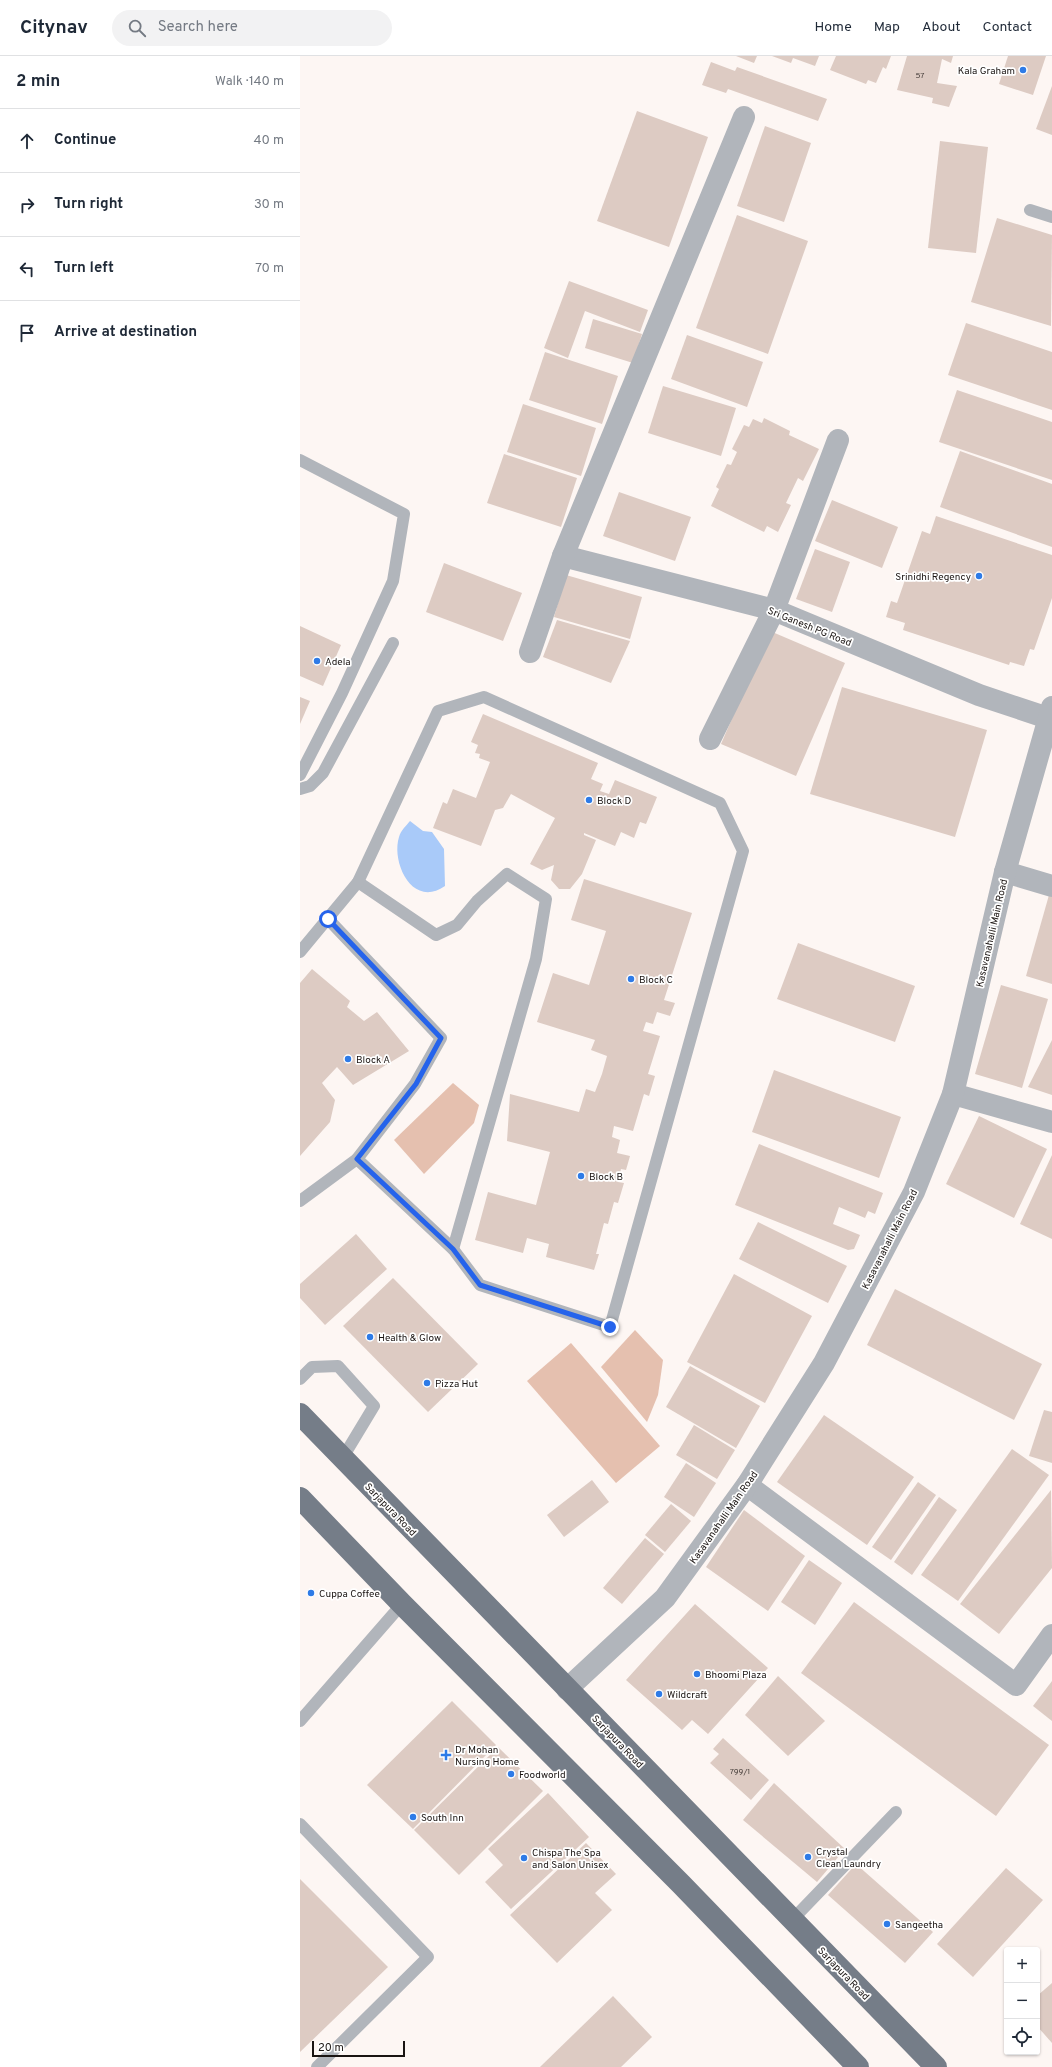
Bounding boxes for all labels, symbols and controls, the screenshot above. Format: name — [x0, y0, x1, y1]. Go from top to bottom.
search box — [112, 10, 392, 46]
text: Citynav — [20, 16, 88, 40]
icon: search — [126, 17, 148, 39]
text: Search here — [158, 18, 238, 37]
text: Home — [815, 19, 852, 36]
text: Map — [874, 19, 900, 36]
text: About — [922, 19, 961, 36]
text: Contact — [983, 19, 1032, 36]
place label: Kala Graham — [958, 65, 1015, 78]
marker: Kala Graham — [1018, 65, 1028, 75]
text: 2 min — [16, 71, 60, 93]
house number: 57 — [915, 71, 925, 81]
text: Walk · 140 m — [215, 74, 284, 90]
icon: ahead — [16, 130, 38, 152]
text: Continue — [54, 131, 116, 150]
text: 40 m — [254, 133, 284, 149]
icon: right — [16, 194, 38, 216]
text: Turn right — [54, 195, 123, 214]
text: 30 m — [254, 197, 284, 213]
icon: left — [16, 258, 38, 280]
text: Turn left — [54, 259, 114, 278]
text: 70 m — [255, 261, 284, 277]
icon: arrive — [16, 322, 38, 344]
text: Arrive at destination — [54, 323, 197, 342]
place label: Srinidhi Regency — [895, 571, 971, 584]
marker: Srinidhi Regency — [974, 571, 984, 581]
street label: Sri Ganesh PG Road — [766, 605, 853, 650]
marker: Adela — [312, 656, 322, 666]
place label: Adela — [325, 656, 351, 669]
marker: Block D — [584, 795, 594, 805]
place label: Block D — [597, 795, 632, 808]
street label: Kasavanahalli Main Road — [974, 878, 1011, 989]
route start — [319, 910, 337, 928]
marker: Block C — [626, 974, 636, 984]
place label: Block C — [639, 974, 673, 987]
marker: Block A — [343, 1054, 353, 1064]
place label: Block A — [356, 1054, 390, 1067]
marker: Block B — [576, 1171, 586, 1181]
place label: Block B — [589, 1171, 623, 1184]
street label: Kasavanahalli Main Road — [859, 1187, 921, 1292]
route end — [601, 1318, 619, 1336]
marker: Health & Glow — [365, 1332, 375, 1342]
place label: Health & Glow — [378, 1332, 441, 1345]
marker: Pizza Hut — [422, 1378, 432, 1388]
place label: Pizza Hut — [435, 1378, 478, 1391]
street label: Kasavanahalli Main Road — [687, 1469, 761, 1567]
street label: Sarjapura Road — [361, 1481, 419, 1539]
marker: Cuppa Coffee — [306, 1588, 316, 1598]
place label: Cuppa Coffee — [319, 1588, 380, 1601]
marker: Bhoomi Plaza — [692, 1669, 702, 1679]
place label: Bhoomi Plaza — [705, 1669, 766, 1682]
marker: Wildcraft — [654, 1689, 664, 1699]
place label: Wildcraft — [667, 1689, 708, 1702]
street label: Sarjapura Road — [588, 1713, 646, 1771]
place label: Dr Mohan Nursing Home — [455, 1744, 519, 1769]
marker: Dr Mohan Nursing Home — [440, 1749, 452, 1761]
house number: 799/1 — [730, 1767, 750, 1777]
marker: Foodworld — [506, 1769, 516, 1779]
place label: Foodworld — [519, 1769, 566, 1782]
marker: South Inn — [408, 1812, 418, 1822]
place label: South Inn — [421, 1812, 464, 1825]
place label: Crystal Clean Laundry — [816, 1846, 881, 1871]
place label: Chispa The Spa and Salon Unisex — [532, 1847, 608, 1872]
marker: Crystal Clean Laundry — [803, 1852, 813, 1862]
marker: Chispa The Spa and Salon Unisex — [519, 1853, 529, 1863]
marker: Sangeetha — [882, 1919, 892, 1929]
place label: Sangeetha — [895, 1919, 943, 1932]
street label: Sarjapura Road — [814, 1945, 872, 2003]
map controls — [1004, 1947, 1040, 2055]
button: + — [1004, 1947, 1040, 1983]
button: − — [1004, 1983, 1040, 2019]
button: locate — [1004, 2019, 1040, 2055]
scale bar — [312, 2039, 405, 2058]
text: 20 m — [318, 2041, 344, 2055]

